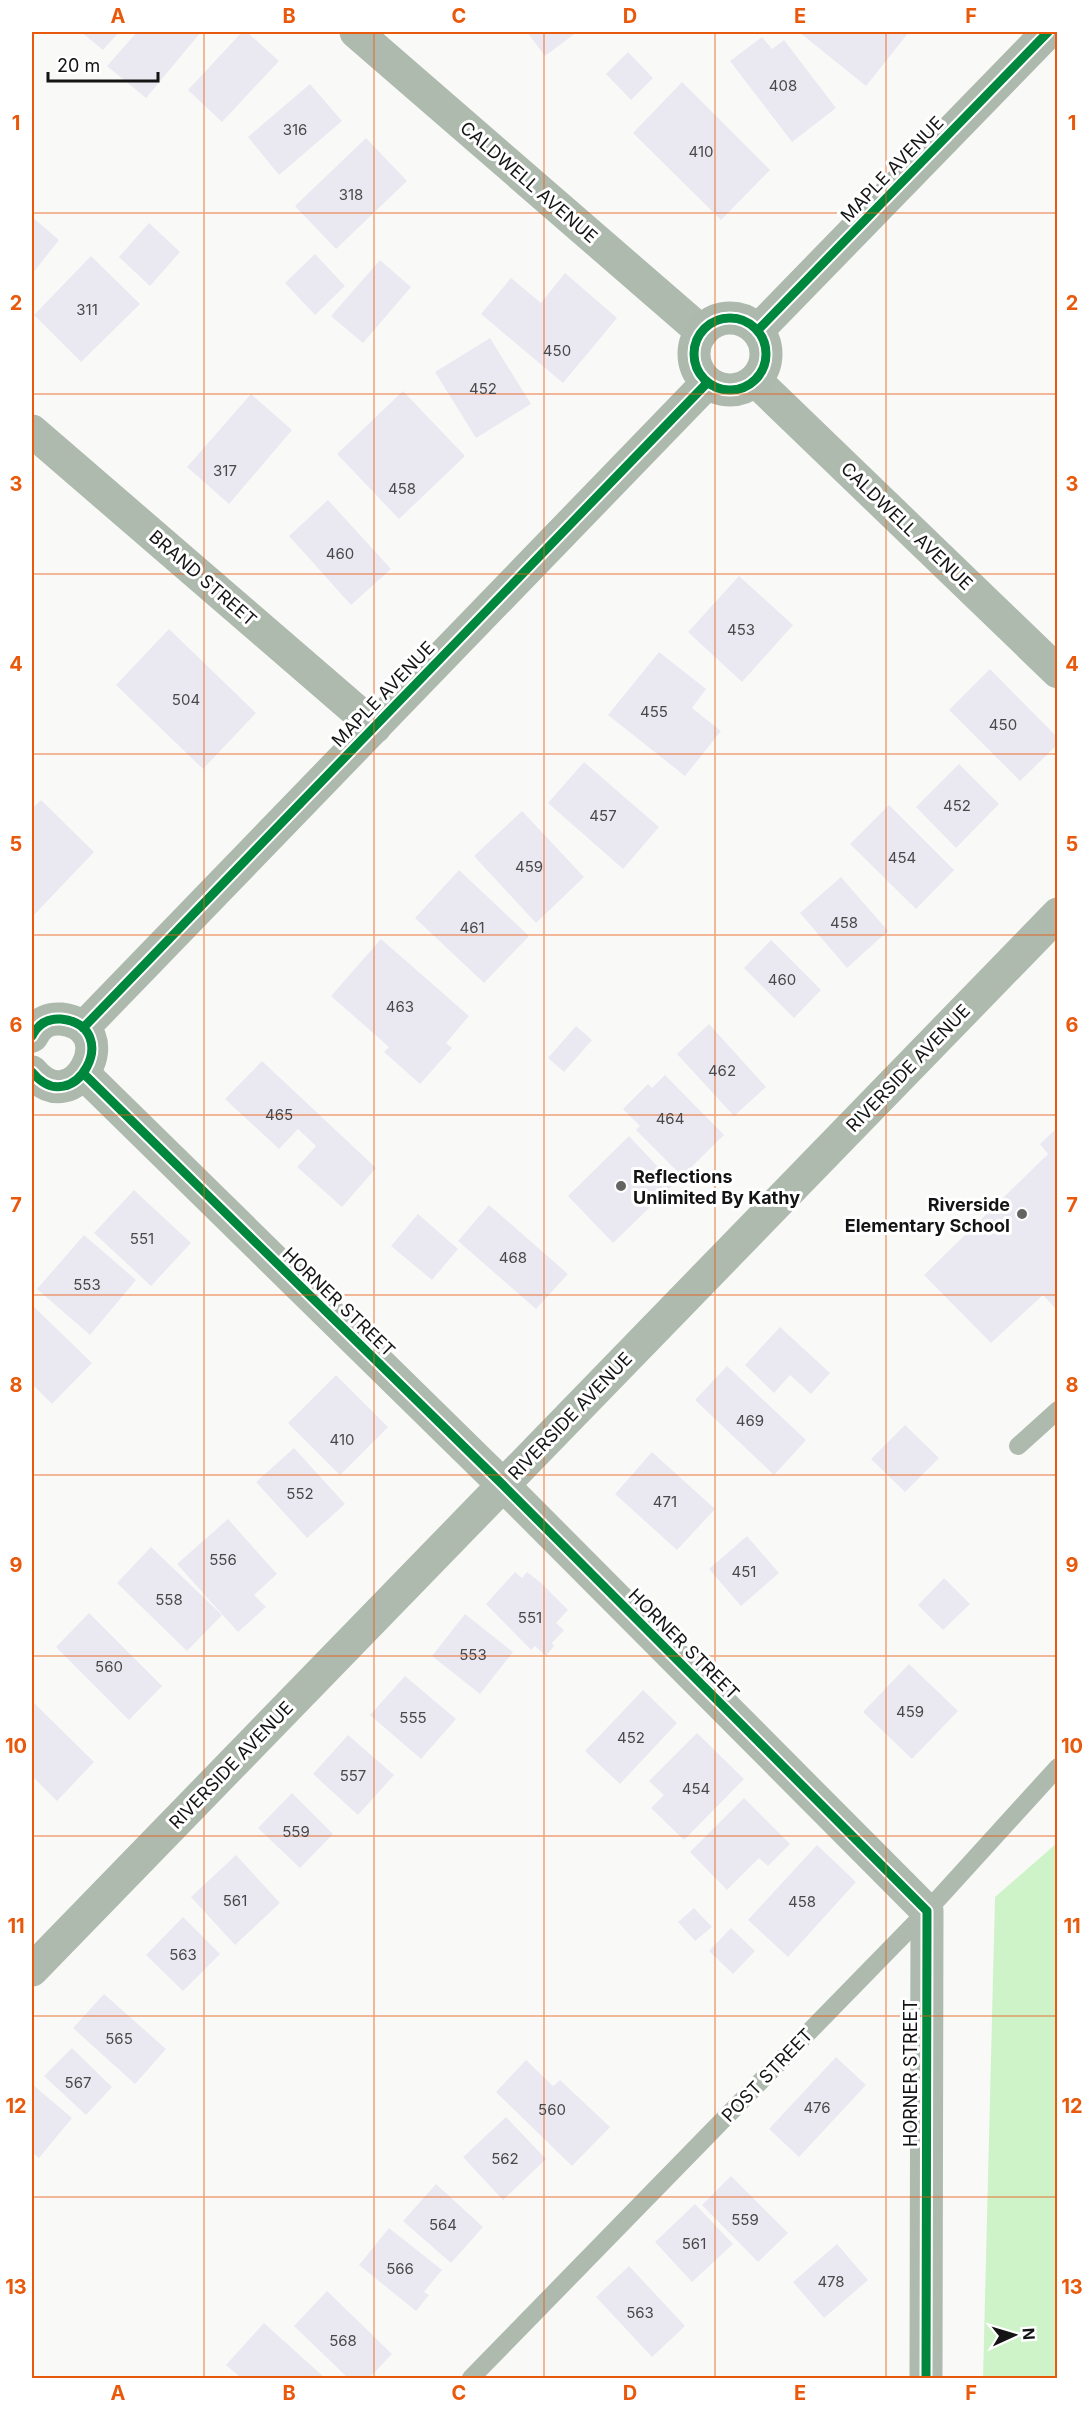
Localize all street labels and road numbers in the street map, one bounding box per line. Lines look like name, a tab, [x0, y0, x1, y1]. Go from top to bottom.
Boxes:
street label: MAPLE AVENUE	[836, 112, 948, 226]
street label: CALDWELL AVENUE	[456, 117, 602, 247]
street label: CALDWELL AVENUE	[837, 458, 977, 594]
street label: BRAND STREET	[145, 526, 261, 630]
street label: MAPLE AVENUE	[327, 637, 439, 751]
street label: RIVERSIDE AVENUE	[842, 1000, 974, 1136]
street label: HORNER STREET	[279, 1243, 399, 1361]
street label: RIVERSIDE AVENUE	[504, 1348, 636, 1484]
street label: HORNER STREET	[624, 1584, 744, 1704]
street label: RIVERSIDE AVENUE	[165, 1697, 297, 1833]
street label: HORNER STREET	[900, 1999, 921, 2147]
street label: POST STREET	[717, 2024, 817, 2126]

